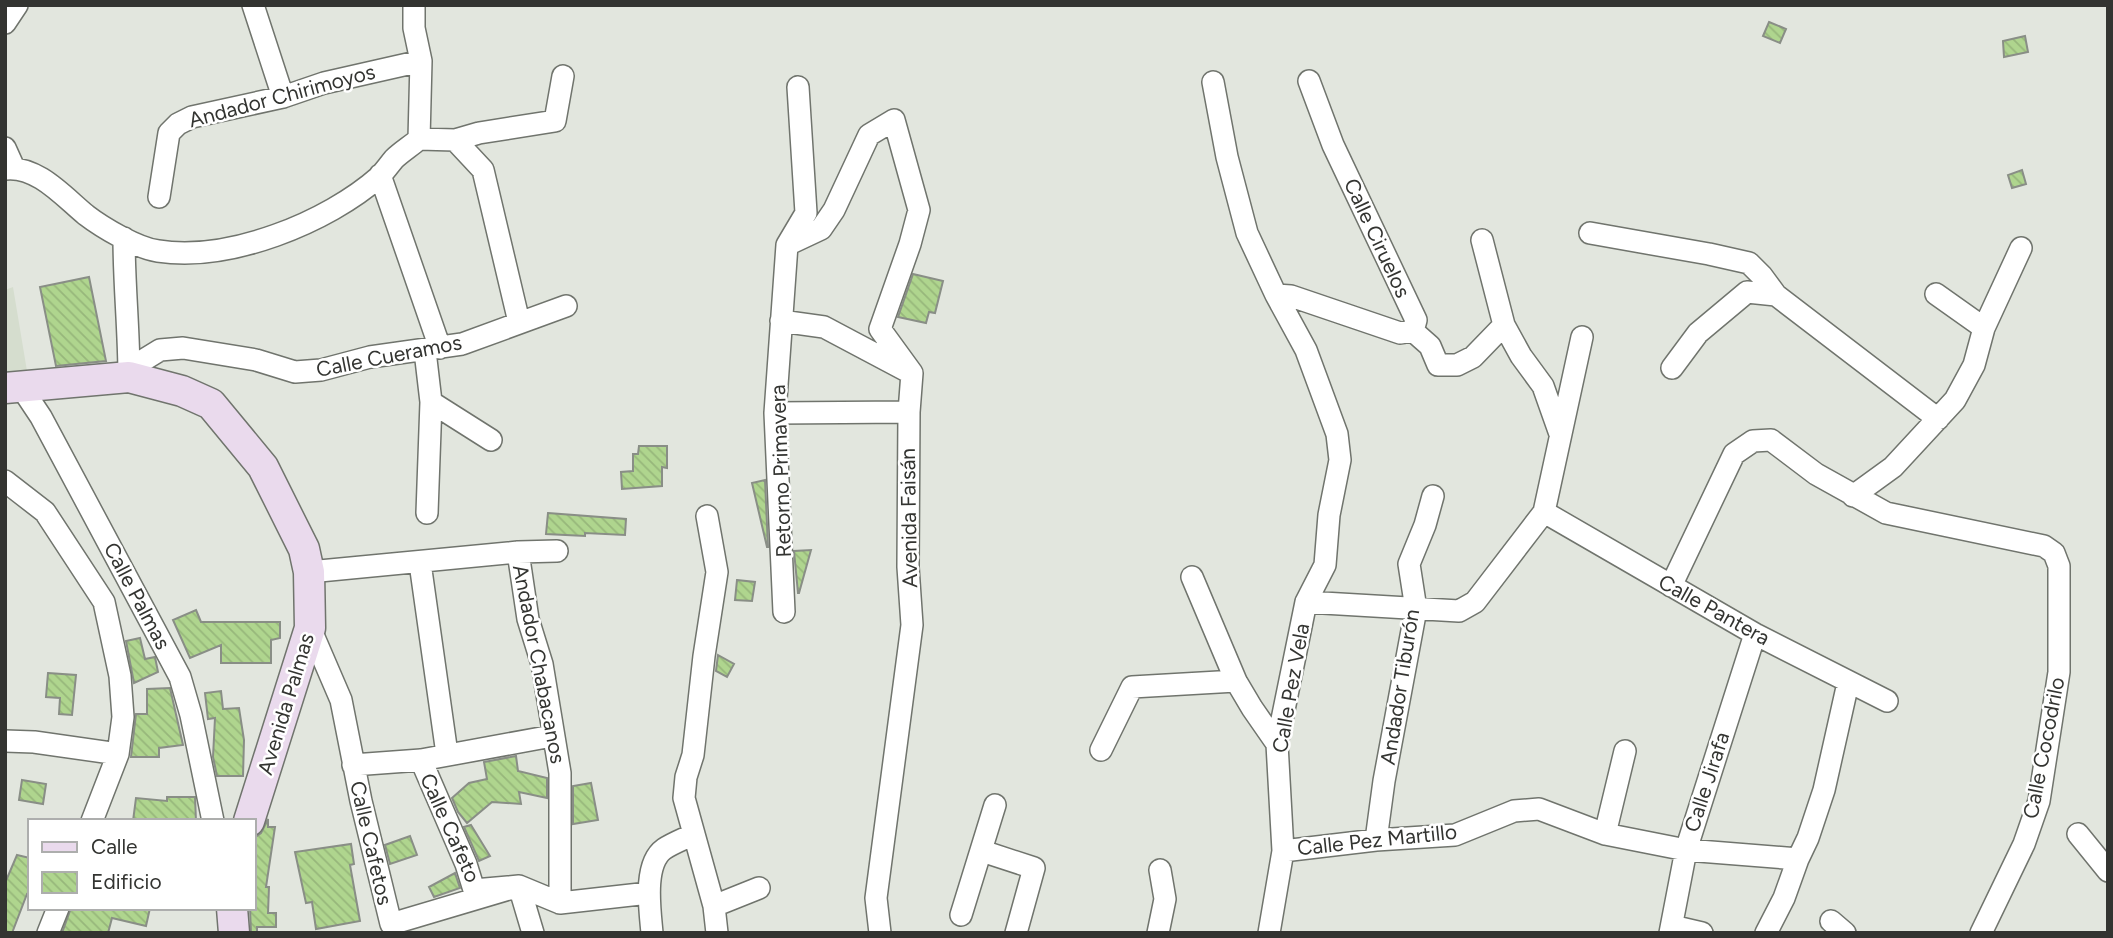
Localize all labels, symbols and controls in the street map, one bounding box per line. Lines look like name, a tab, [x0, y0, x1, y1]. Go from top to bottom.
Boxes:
street label: Andador Chirimoyos	[186, 59, 378, 132]
street label: Calle Ciruelos	[1339, 174, 1416, 301]
street label: Calle Cueramos	[314, 329, 464, 382]
street label: Retorno Primavera	[765, 384, 796, 558]
street label: Avenida Faisán	[895, 448, 922, 588]
street label: Calle Palmas	[99, 538, 176, 653]
street label: Andador Chabacanos	[508, 562, 571, 765]
street label: Calle Pantera	[1654, 569, 1774, 650]
street label: Andador Tiburón	[1375, 607, 1424, 767]
street label: Calle Pez Vela	[1267, 621, 1314, 755]
street label: Avenida Palmas	[252, 630, 319, 778]
street label: Calle Cocodrilo	[2018, 675, 2069, 821]
street label: Calle Jirafa	[1679, 729, 1734, 835]
street label: Calle Cafeto	[415, 769, 486, 886]
street label: Calle Cafetos	[345, 778, 398, 907]
legend	[28, 819, 256, 910]
street label: Calle Pez Martillo	[1296, 819, 1458, 860]
text: Calle	[91, 834, 138, 859]
text: Edificio	[91, 869, 162, 894]

